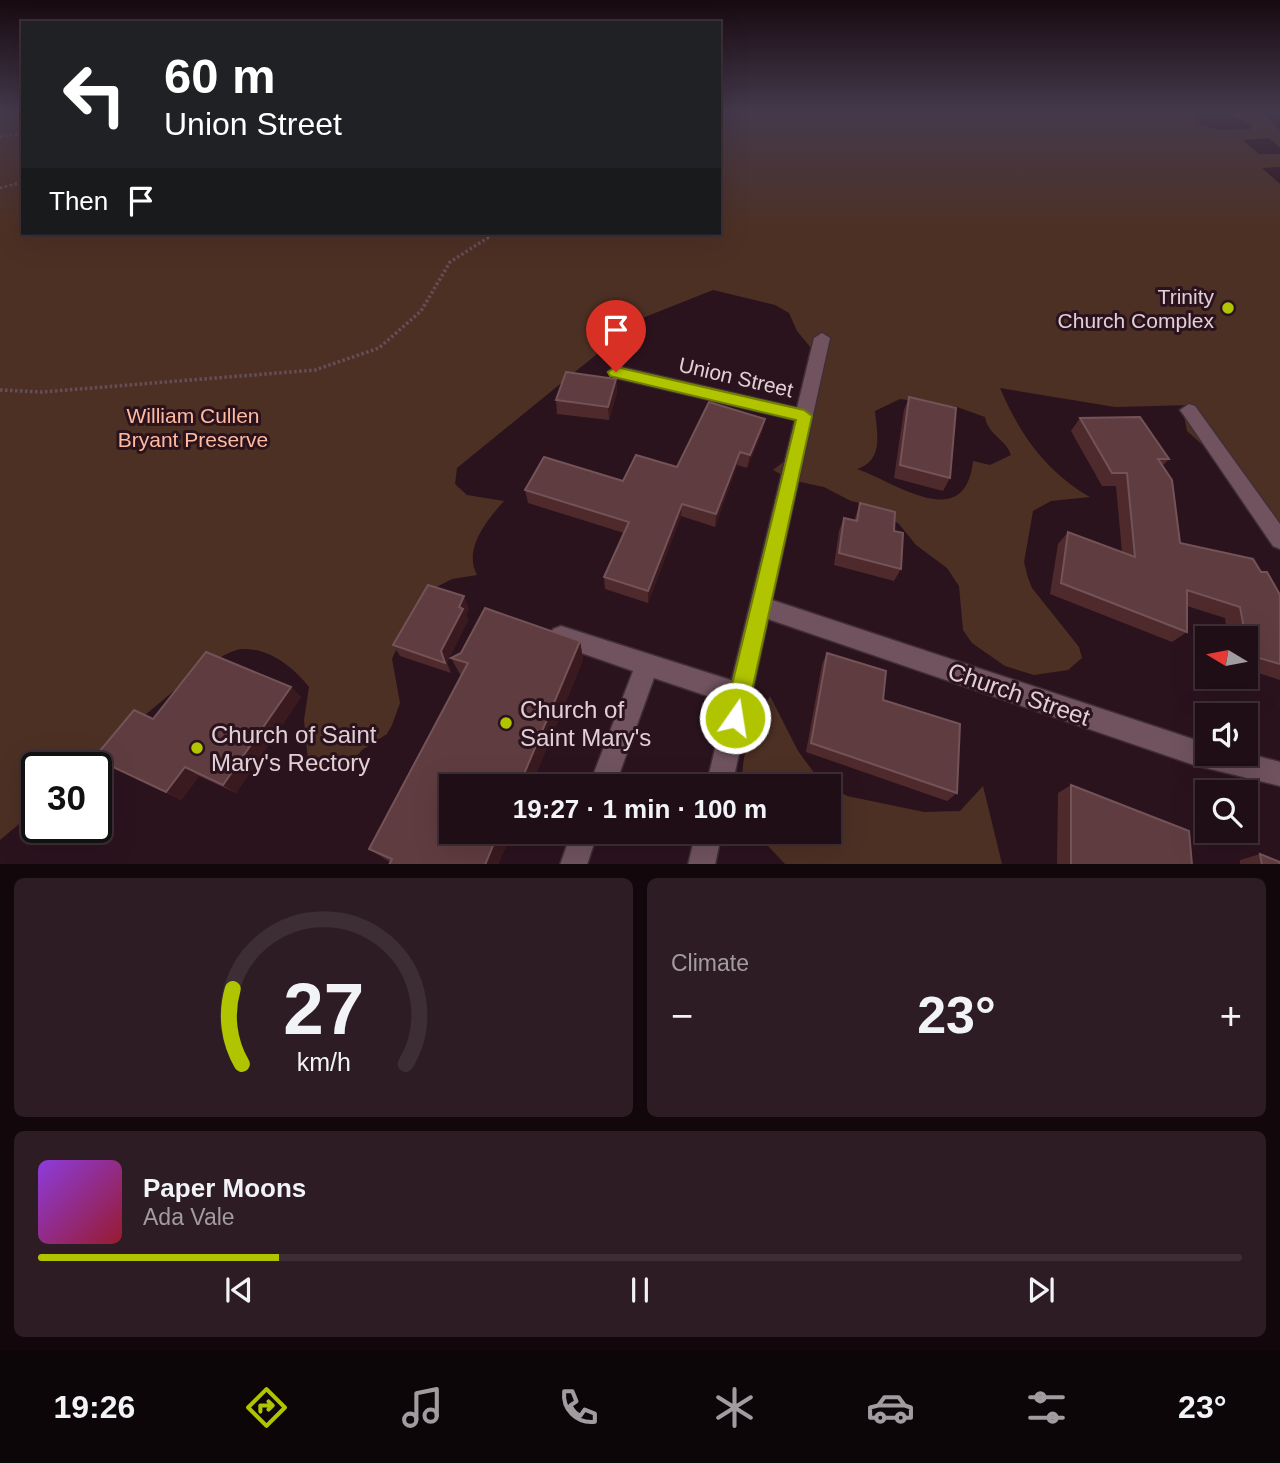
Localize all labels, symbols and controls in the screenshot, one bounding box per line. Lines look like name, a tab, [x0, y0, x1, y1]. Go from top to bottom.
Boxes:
icon: left	[49, 49, 140, 140]
text: 60 m	[164, 49, 276, 103]
text: Union Street	[164, 106, 342, 142]
icon: arrive	[122, 182, 160, 220]
text: Then	[49, 186, 108, 216]
place label: Trinity Church Complex	[1058, 285, 1214, 332]
pin	[586, 300, 646, 372]
marker: Trinity Church Complex	[1220, 300, 1236, 316]
icon: arrive	[597, 311, 635, 349]
street label: Union Street	[677, 353, 796, 401]
park label: William Cullen Bryant Preserve	[118, 404, 268, 451]
north arrow	[1195, 626, 1258, 690]
map controls	[1195, 626, 1258, 843]
street label: Church Street	[945, 657, 1094, 731]
position arrow	[698, 681, 772, 755]
place label: Church of Saint Mary's	[520, 696, 651, 751]
button: sound	[1195, 703, 1258, 766]
marker: Church of Saint Mary's	[498, 715, 514, 731]
place label: Church of Saint Mary's Rectory	[211, 721, 377, 776]
marker: Church of Saint Mary's Rectory	[189, 740, 205, 756]
speed limit sign: 30	[21, 752, 112, 843]
button: search	[1195, 780, 1258, 843]
text: 19:27 · 1 min · 100 m	[513, 794, 767, 824]
text: Climate	[671, 950, 749, 976]
text: 27	[283, 968, 364, 1049]
text: 23°	[917, 986, 996, 1044]
text: −	[671, 995, 693, 1037]
text: +	[1220, 995, 1242, 1037]
text: km/h	[296, 1047, 351, 1075]
text: Paper Moons	[143, 1173, 306, 1203]
text: Ada Vale	[143, 1204, 235, 1230]
icon: previous	[220, 1271, 258, 1309]
icon: pause	[621, 1271, 659, 1309]
icon: next	[1022, 1271, 1060, 1309]
icon: directions	[242, 1383, 291, 1432]
icon: music	[398, 1383, 447, 1432]
icon: phone	[554, 1383, 603, 1432]
icon: climate	[710, 1383, 759, 1432]
icon: car	[866, 1383, 915, 1432]
icon: filters	[1022, 1383, 1071, 1432]
text: 19:26	[53, 1389, 135, 1425]
text: 23°	[1178, 1389, 1227, 1425]

